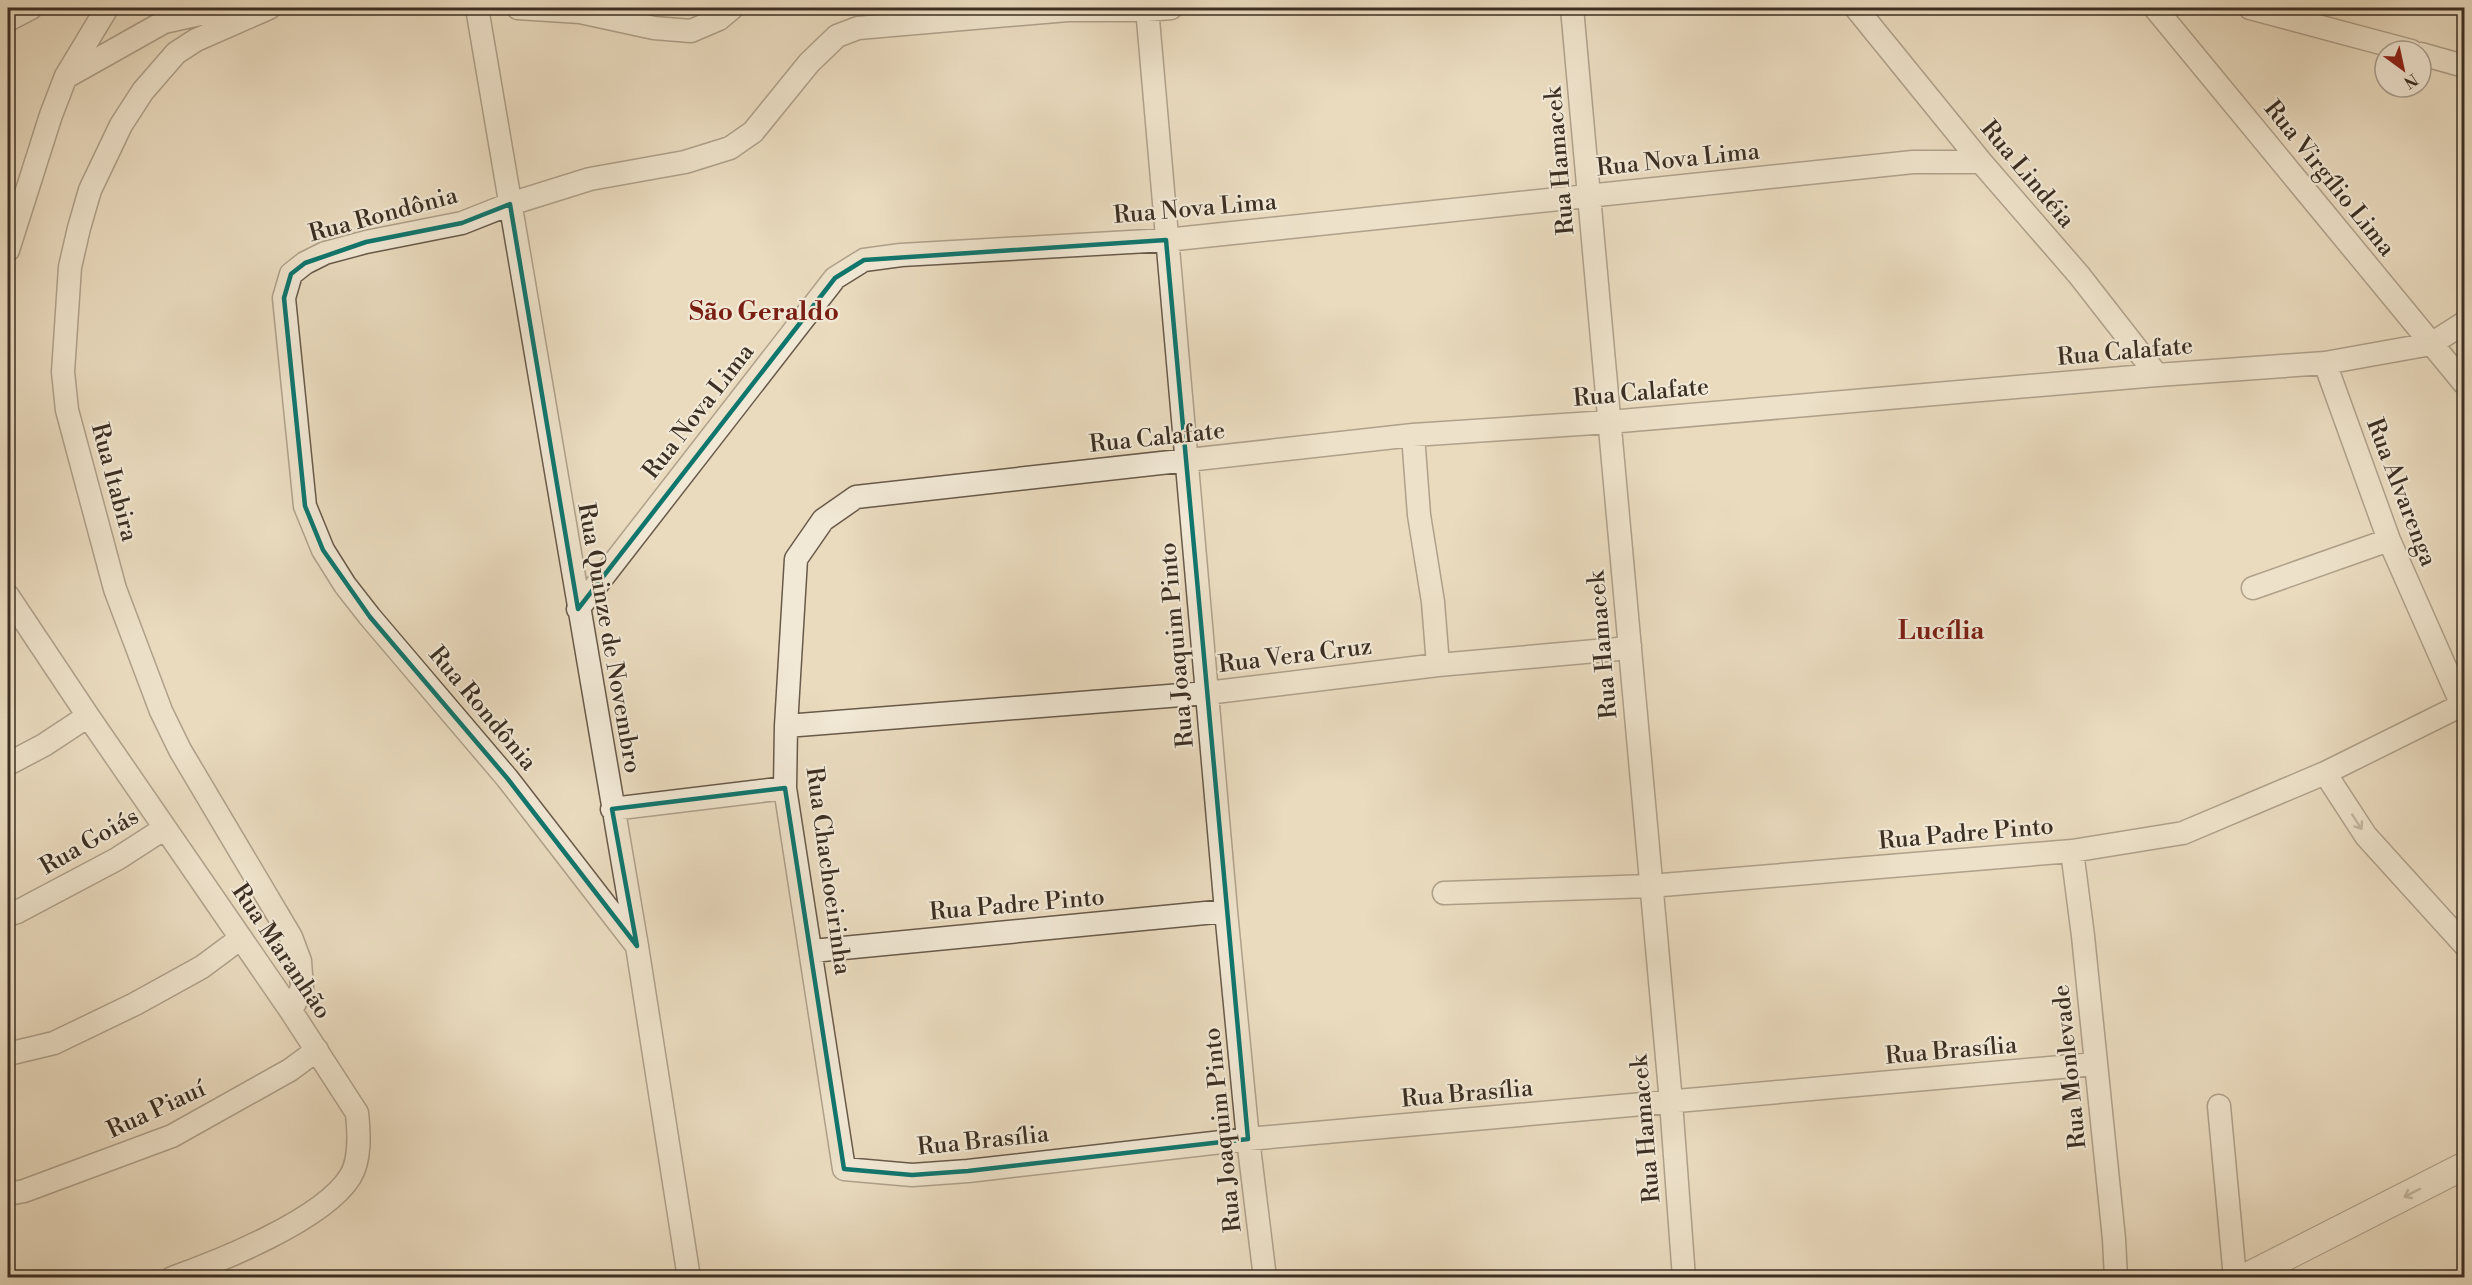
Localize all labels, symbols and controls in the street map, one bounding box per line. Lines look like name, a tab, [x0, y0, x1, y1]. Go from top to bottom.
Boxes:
north arrow	[2373, 39, 2433, 99]
text: N	[2400, 69, 2421, 93]
street label: Rua Hamacek	[1538, 84, 1581, 236]
street label: Rua Virgílio Lima	[2257, 95, 2402, 263]
street label: Rua Lindéia	[1974, 115, 2081, 235]
street label: Rua Nova Lima	[1595, 136, 1762, 183]
street label: Rua Rondônia	[305, 180, 462, 249]
street label: Rua Nova Lima	[1112, 187, 1279, 231]
district label: São Geraldo	[689, 296, 839, 328]
street label: Rua Calafate	[2056, 331, 2194, 373]
street label: Rua Nova Lima	[637, 337, 762, 485]
street label: Rua Calafate	[1572, 372, 1710, 414]
street label: Rua Alvarenga	[2359, 414, 2443, 571]
street label: Rua Calafate	[1088, 416, 1227, 460]
street label: Rua Itabira	[84, 420, 144, 546]
street label: Rua Quinze de Novembro	[570, 501, 648, 776]
street label: Rua Joaquim Pinto	[1153, 541, 1201, 749]
street label: Rua Hamacek	[1581, 568, 1624, 720]
district label: Lucília	[1898, 615, 1985, 647]
street label: Rua Vera Cruz	[1217, 632, 1374, 680]
street label: Rua Rondônia	[422, 640, 543, 778]
street label: Rua Chachoeirinha	[799, 765, 858, 978]
street label: Rua Goiás	[35, 802, 144, 882]
street label: Rua Padre Pinto	[1877, 811, 2055, 857]
one-way arrow	[2351, 813, 2363, 830]
street label: Rua Maranhão	[225, 878, 338, 1025]
street label: Rua Padre Pinto	[928, 882, 1106, 928]
street label: Rua Monlevade	[2046, 983, 2094, 1151]
street label: Rua Joaquim Pinto	[1197, 1026, 1249, 1234]
street label: Rua Brasília	[1884, 1030, 2019, 1072]
street label: Rua Hamacek	[1624, 1052, 1667, 1204]
street label: Rua Brasília	[1400, 1073, 1535, 1115]
street label: Rua Piauí	[102, 1074, 212, 1146]
street label: Rua Brasília	[916, 1119, 1051, 1163]
one-way arrow	[2404, 1187, 2422, 1199]

